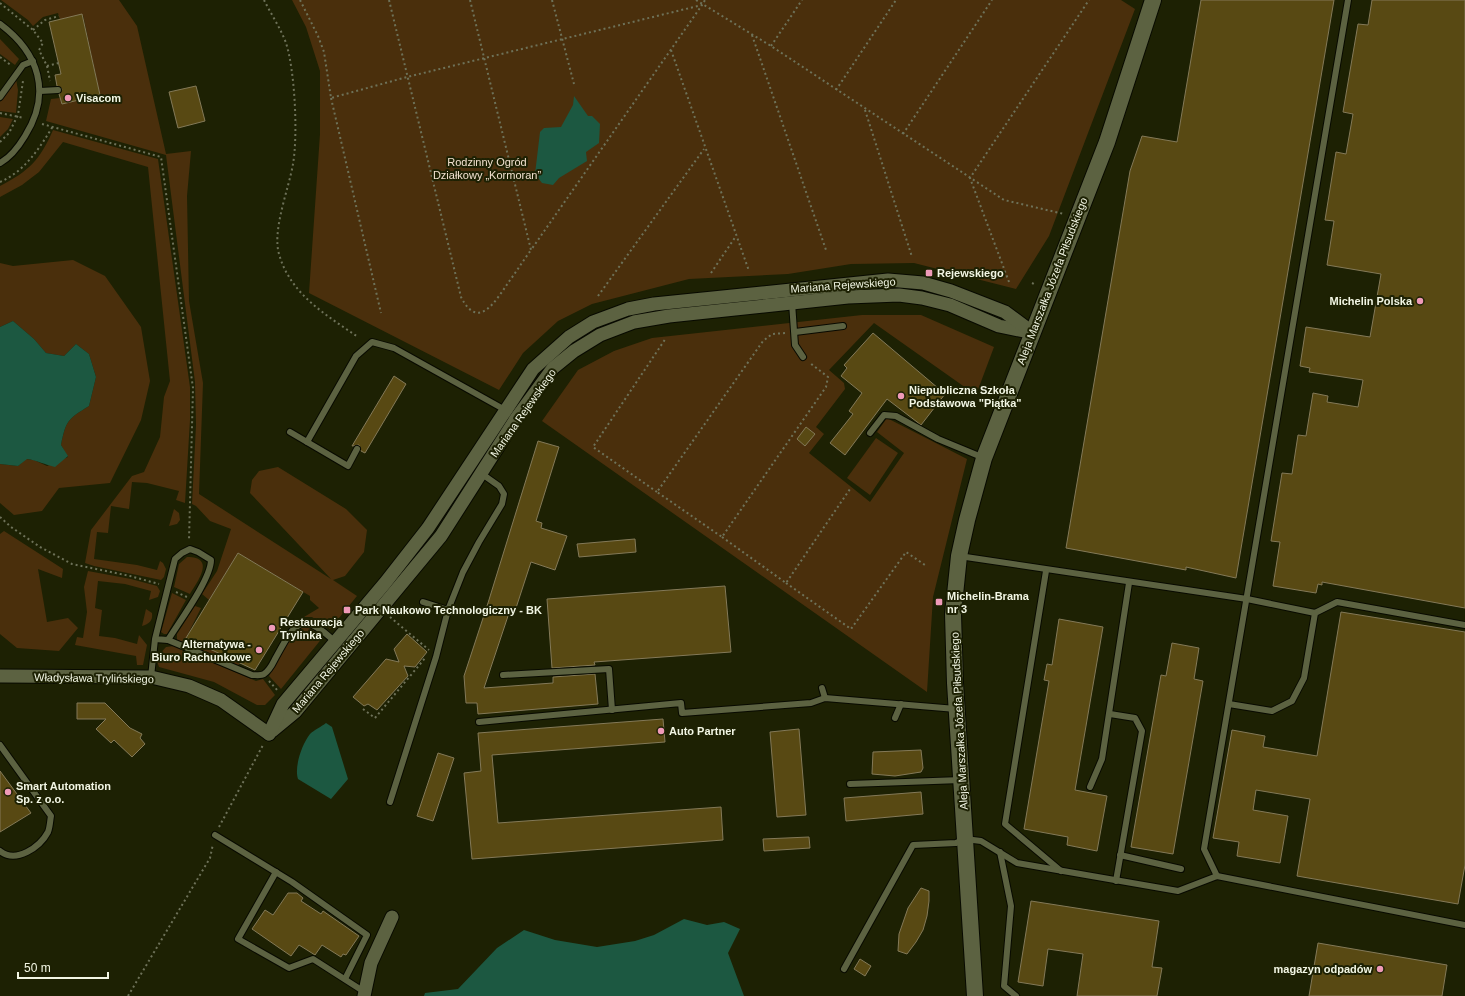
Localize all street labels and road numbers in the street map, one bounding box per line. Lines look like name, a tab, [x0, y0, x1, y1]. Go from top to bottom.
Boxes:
street label: Aleja Marszałka Józefa Piłsudskiego	[1015, 196, 1089, 366]
street label: Mariana Rejewskiego	[790, 275, 896, 295]
street label: Mariana Rejewskiego	[488, 366, 558, 460]
street label: Mariana Rejewskiego	[290, 627, 366, 715]
street label: Aleja Marszałka Józefa Piłsudskiego	[948, 632, 970, 810]
street label: Władysława Trylińskiego	[34, 671, 154, 685]

